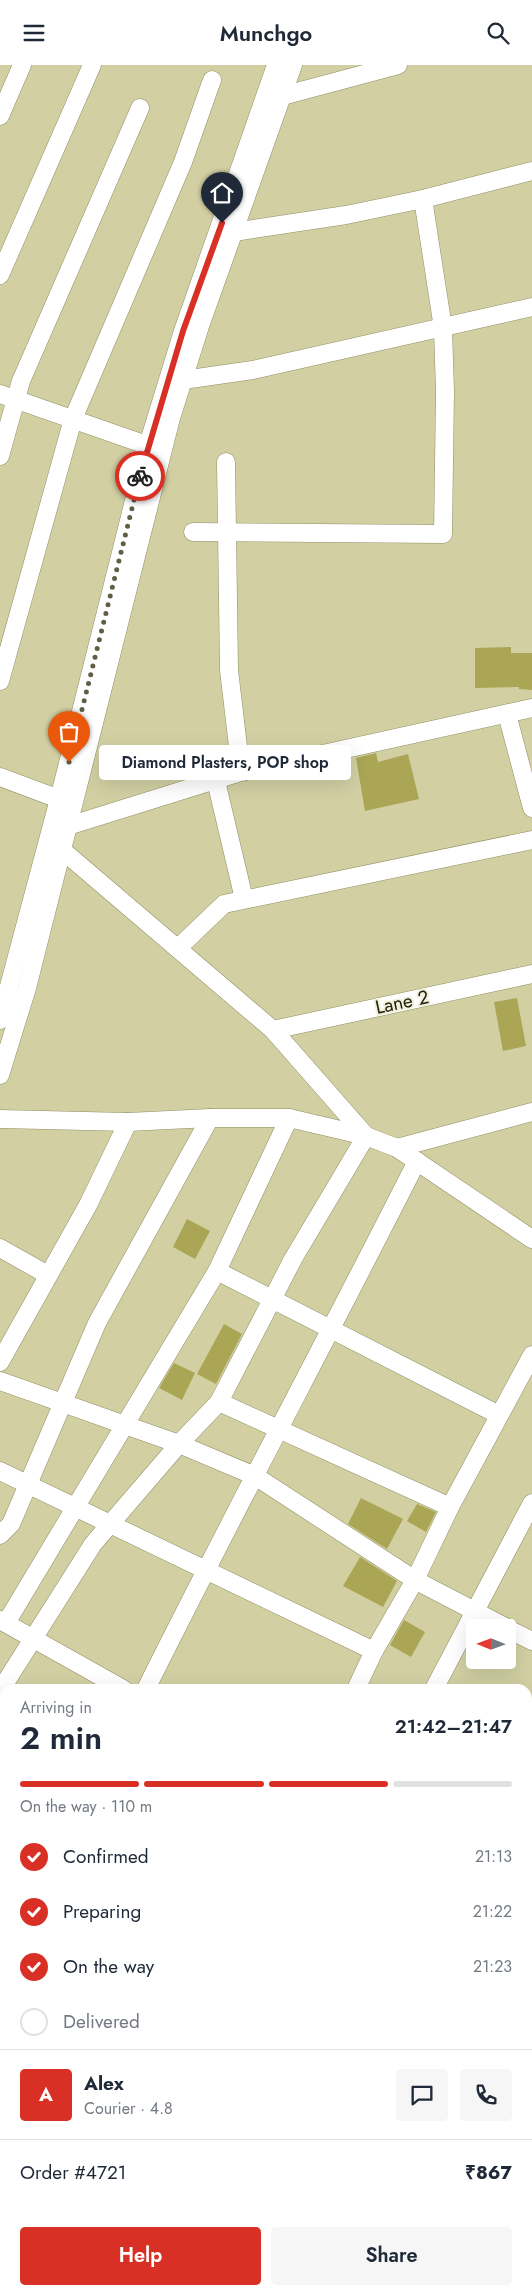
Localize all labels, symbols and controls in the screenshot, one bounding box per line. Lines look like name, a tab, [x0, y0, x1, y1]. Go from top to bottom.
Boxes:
text: Munchgo	[220, 17, 312, 49]
icon: menu	[20, 19, 48, 47]
icon: search	[484, 19, 512, 47]
pin	[201, 172, 243, 223]
icon: home	[208, 179, 236, 207]
courier	[115, 451, 165, 501]
icon: bike	[126, 462, 154, 490]
pin	[48, 711, 90, 762]
icon: bag	[55, 718, 83, 746]
callout: Diamond Plasters, POP shop	[99, 745, 352, 779]
text: Diamond Plasters, POP shop	[121, 751, 329, 774]
street label: Lane 2	[373, 983, 431, 1021]
north arrow	[466, 1619, 516, 1669]
map controls	[466, 1619, 516, 1669]
text: Arriving in	[20, 1696, 92, 1719]
text: 21:42–21:47	[395, 1713, 512, 1740]
text: 2 min	[20, 1715, 102, 1761]
text: On the way · 110 m	[20, 1795, 152, 1818]
icon: check	[20, 1843, 48, 1871]
text: Confirmed	[63, 1843, 149, 1870]
text: 21:13	[475, 1845, 512, 1868]
icon: check	[20, 1898, 48, 1926]
text: Preparing	[63, 1898, 141, 1925]
text: 21:22	[473, 1900, 512, 1923]
icon: check	[20, 1953, 48, 1981]
text: On the way	[63, 1953, 154, 1980]
text: 21:23	[473, 1955, 512, 1978]
text: Delivered	[63, 2008, 140, 2035]
button: chat	[396, 2069, 448, 2121]
button: phone	[460, 2069, 512, 2121]
text: Alex	[84, 2070, 124, 2097]
text: A	[39, 2081, 53, 2108]
text: Courier · 4.8	[84, 2097, 173, 2120]
text: Order #4721	[20, 2159, 126, 2186]
text: ₹867	[465, 2159, 512, 2186]
button: Help	[20, 2227, 261, 2285]
button: Share	[271, 2227, 512, 2285]

